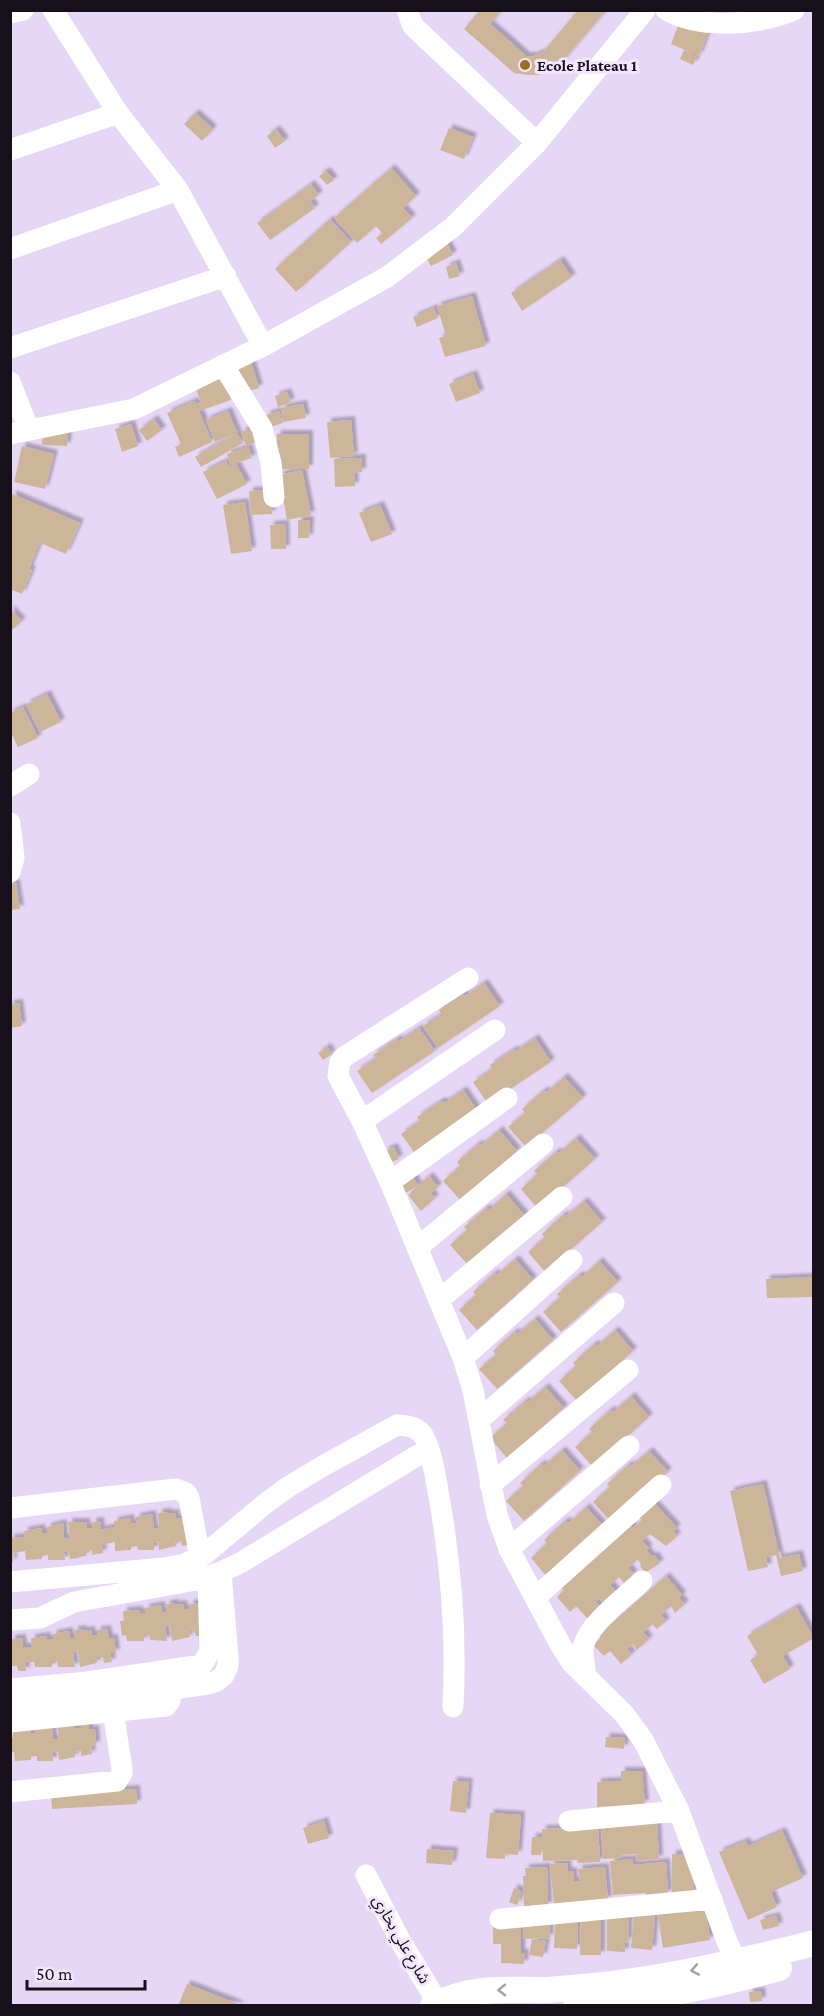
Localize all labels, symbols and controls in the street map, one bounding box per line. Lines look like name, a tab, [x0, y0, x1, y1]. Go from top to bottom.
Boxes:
place label: Ecole Plateau 1	[537, 57, 637, 74]
marker: Ecole Plateau 1	[518, 58, 532, 72]
street label: شارع علي بخاري	[366, 1892, 434, 1988]
scale bar	[27, 1953, 146, 1991]
one-way arrow	[690, 1963, 700, 1976]
text: 50 m	[36, 1964, 73, 1984]
one-way arrow	[497, 1983, 506, 1996]

